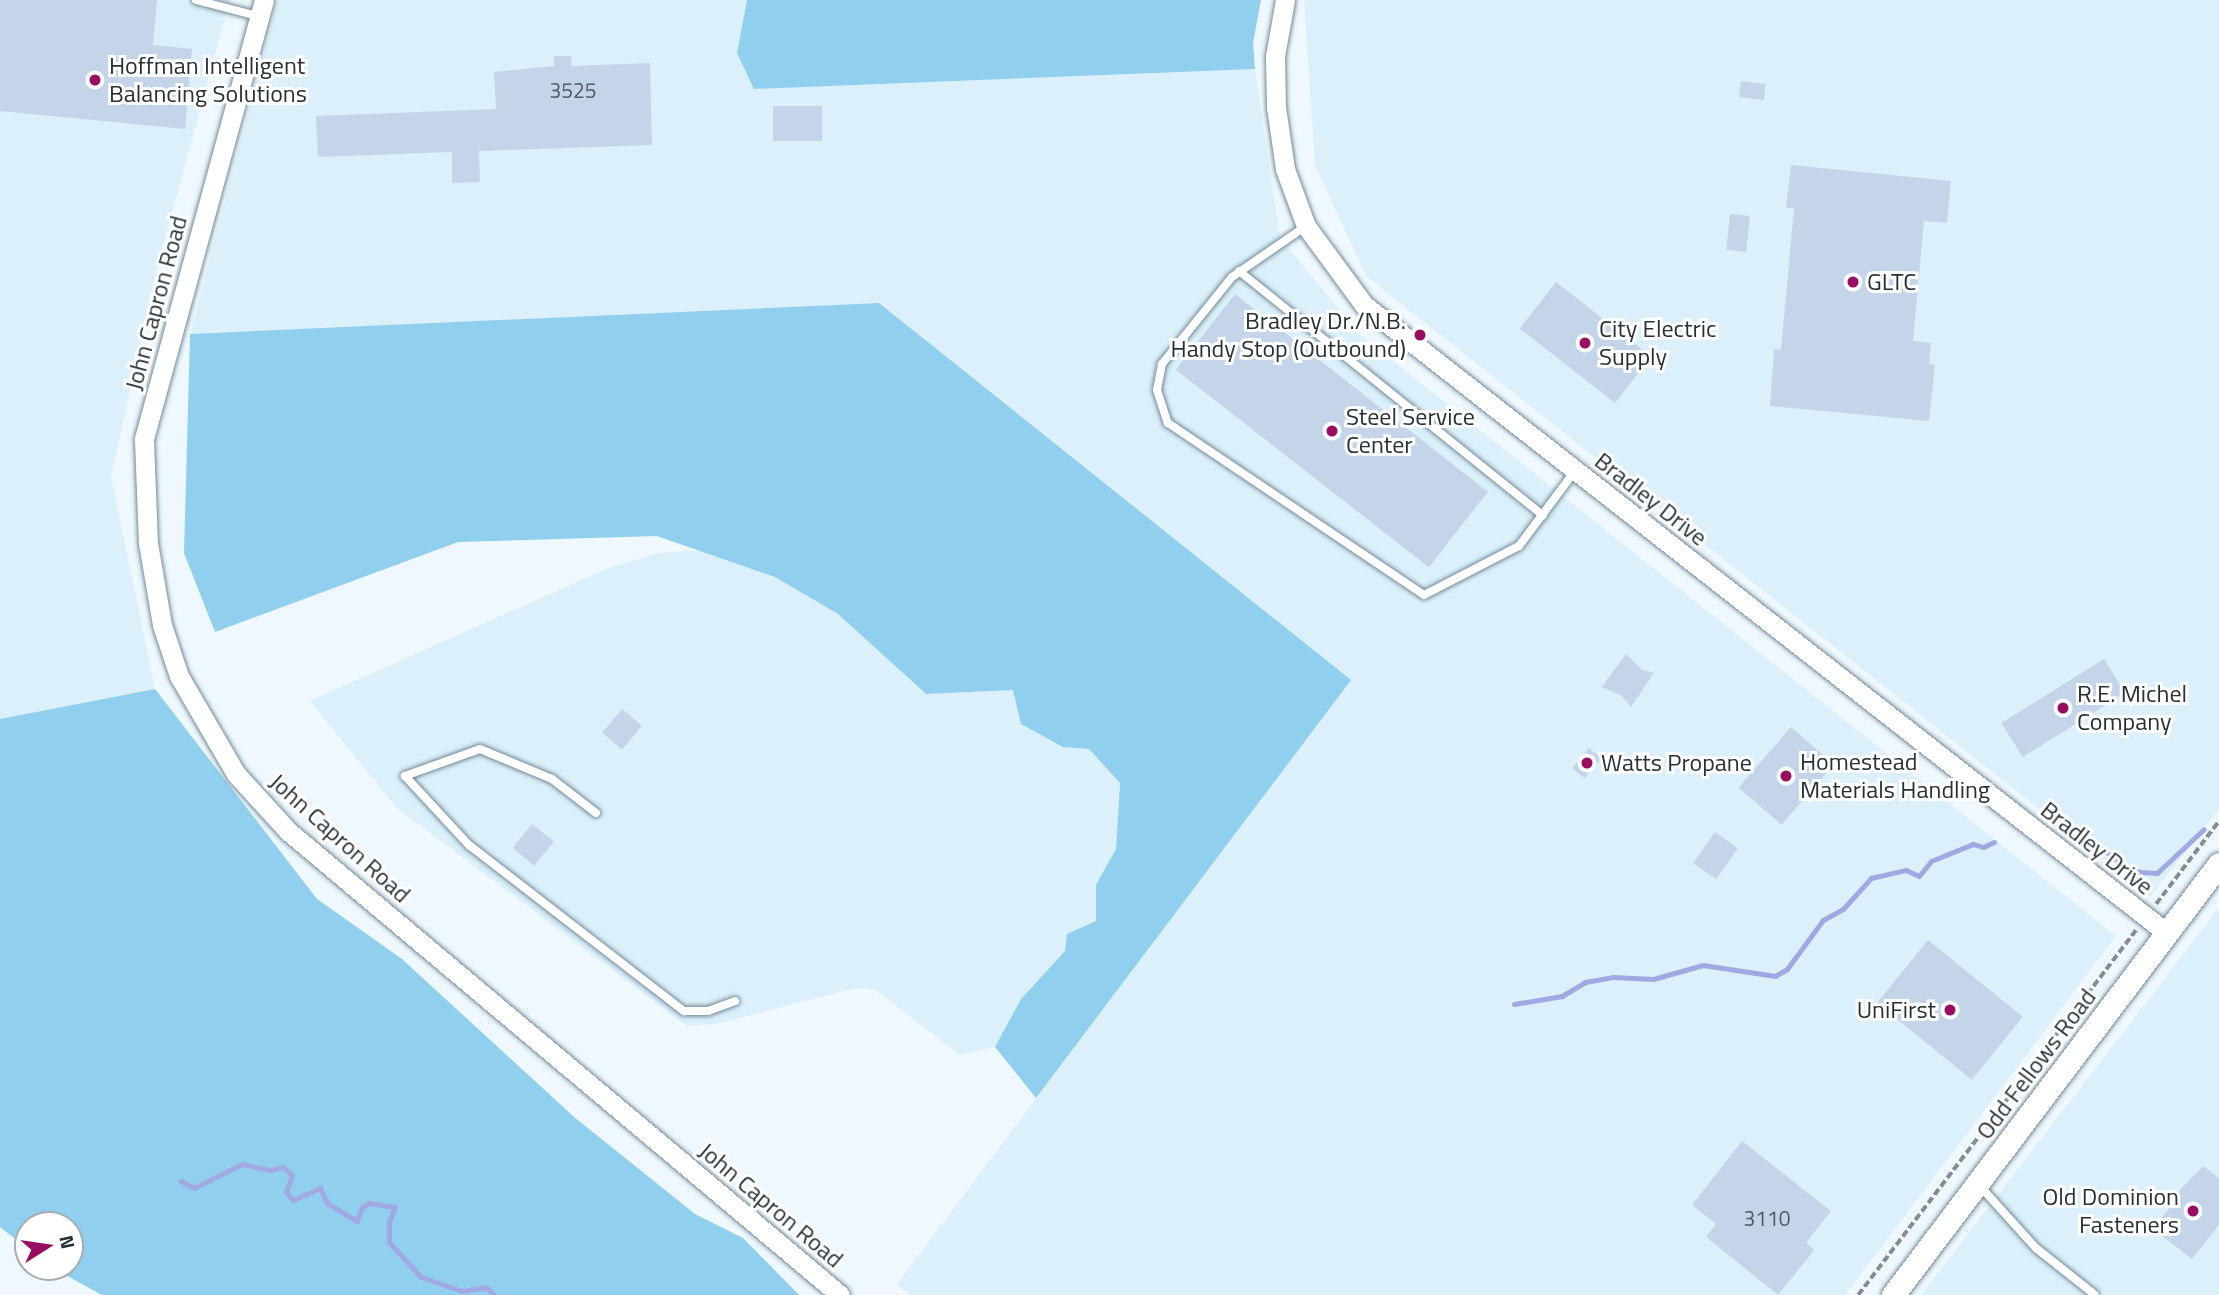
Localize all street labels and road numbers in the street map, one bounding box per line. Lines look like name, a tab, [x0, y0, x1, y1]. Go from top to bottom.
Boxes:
street label: John Capron Road	[119, 213, 193, 393]
street label: Bradley Drive	[1589, 446, 1713, 552]
street label: John Capron Road	[264, 767, 416, 909]
street label: Bradley Drive	[2035, 795, 2159, 901]
street label: Odd Fellows Road	[1970, 983, 2102, 1145]
street label: John Capron Road	[693, 1136, 849, 1274]

